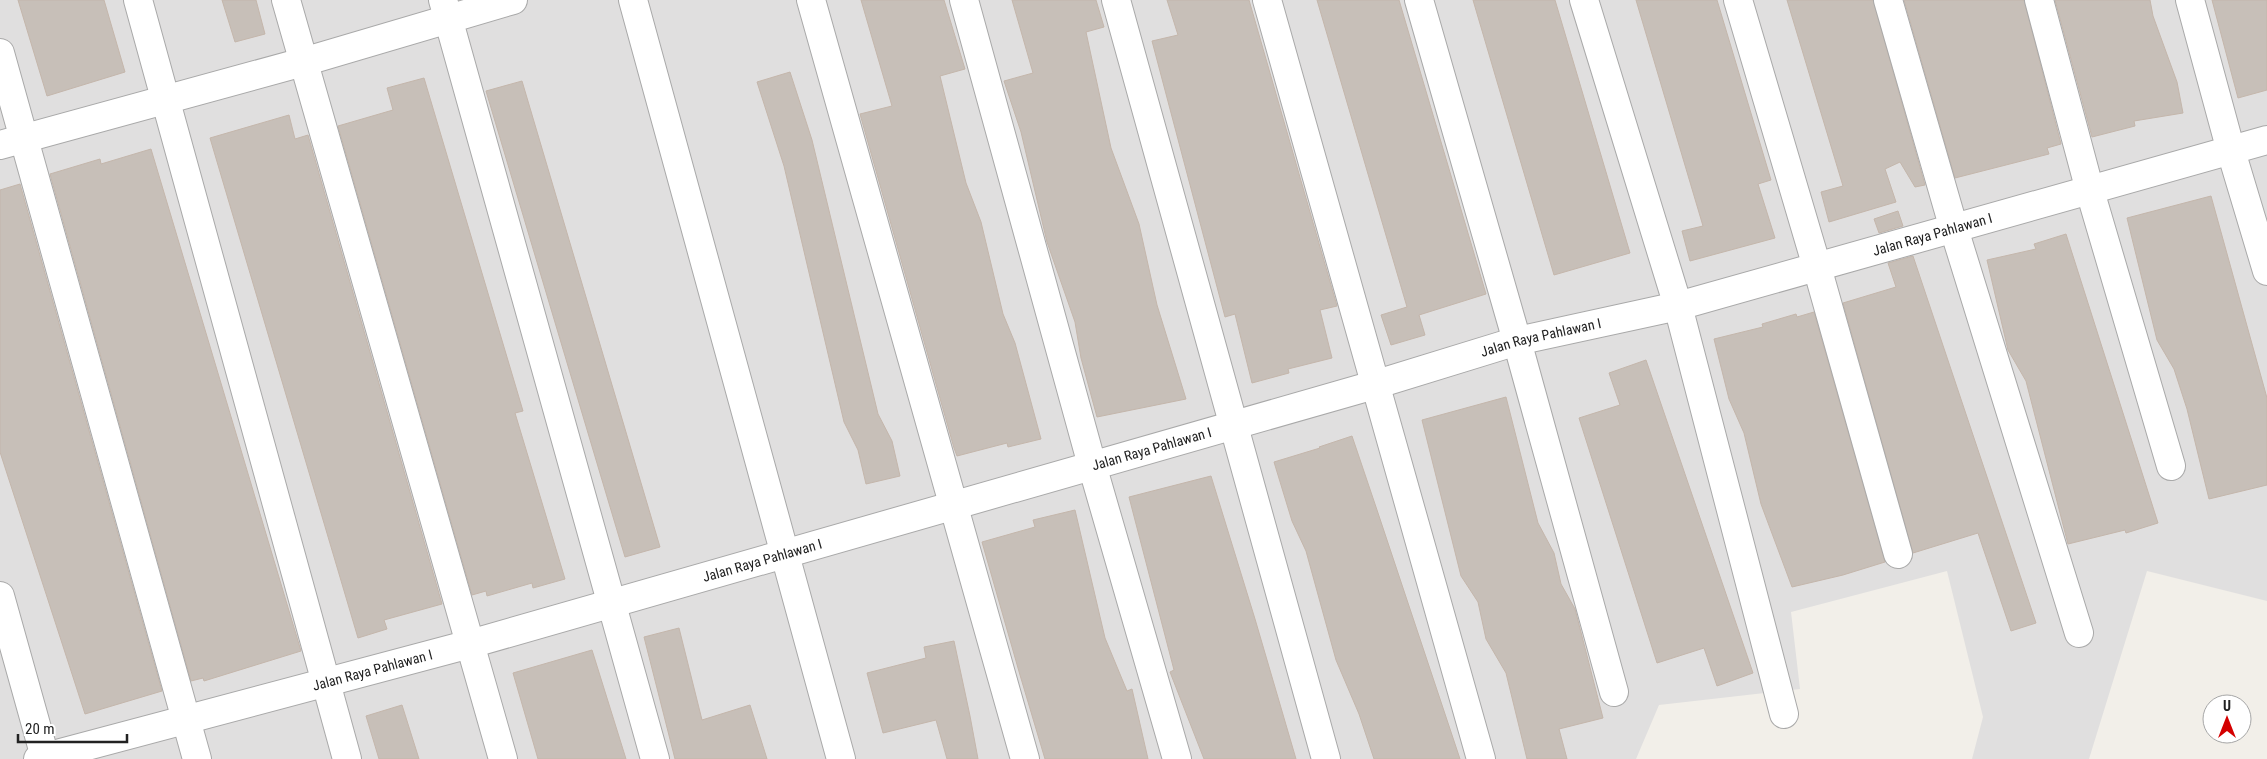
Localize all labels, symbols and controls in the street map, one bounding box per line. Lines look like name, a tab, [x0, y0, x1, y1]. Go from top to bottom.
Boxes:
street label: Jalan Raya Pahlawan I	[1871, 210, 1994, 259]
street label: Jalan Raya Pahlawan I	[1478, 315, 1603, 360]
street label: Jalan Raya Pahlawan I	[1090, 424, 1213, 473]
street label: Jalan Raya Pahlawan I	[701, 536, 824, 585]
street label: Jalan Raya Pahlawan I	[311, 646, 434, 694]
north arrow	[2202, 694, 2252, 744]
text: U	[2223, 698, 2231, 714]
scale bar	[18, 712, 126, 744]
text: 20 m	[25, 720, 55, 738]

